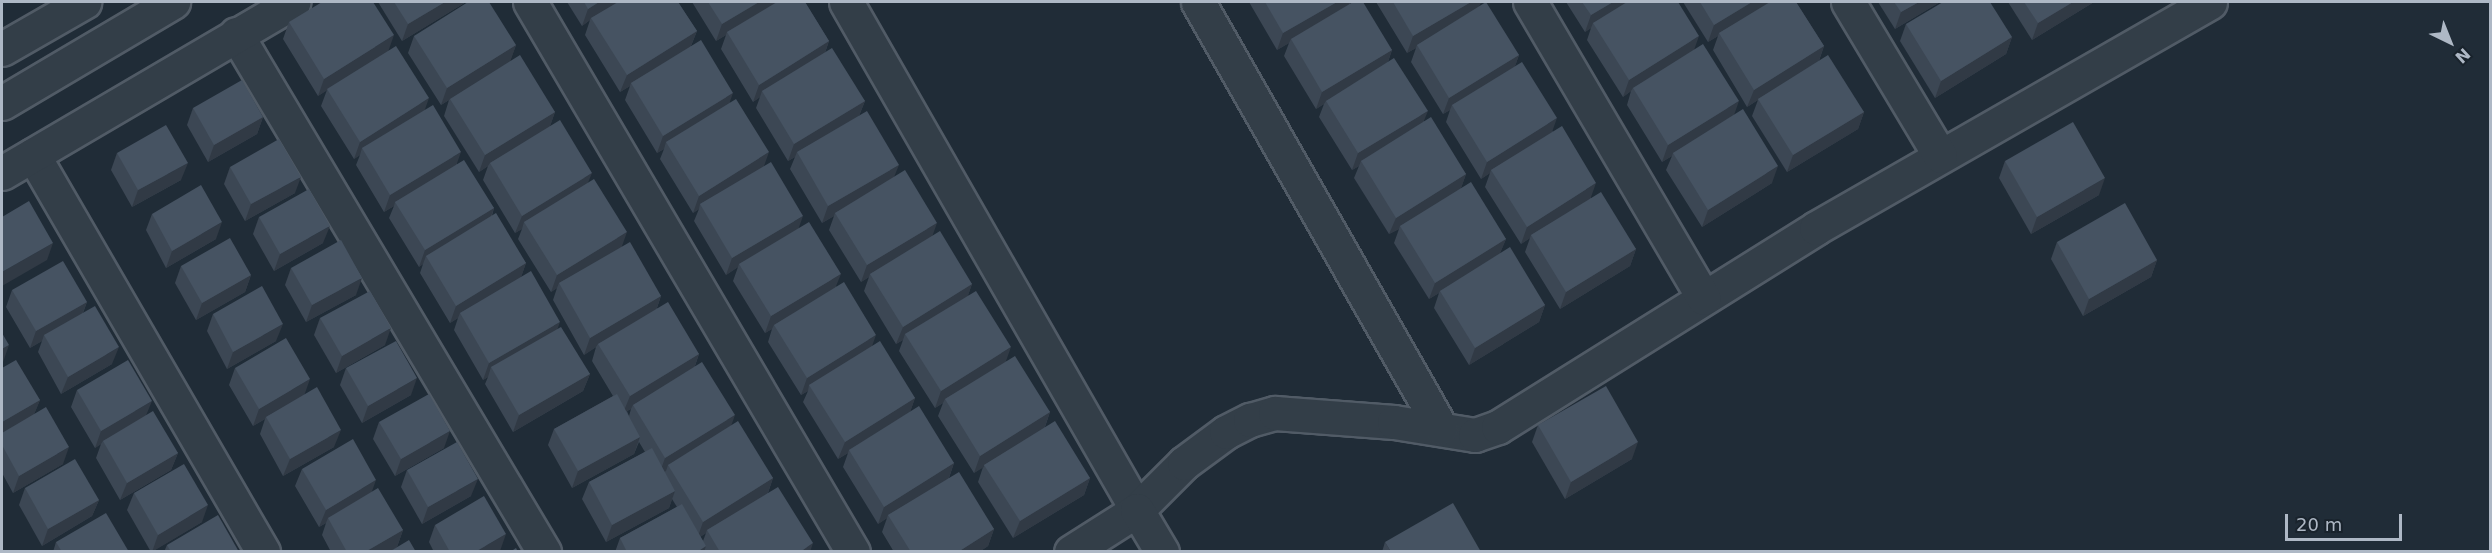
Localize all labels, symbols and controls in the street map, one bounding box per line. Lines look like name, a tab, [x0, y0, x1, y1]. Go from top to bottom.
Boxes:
north arrow	[2420, 12, 2480, 72]
text: N	[2451, 44, 2474, 67]
scale bar	[2288, 502, 2405, 540]
text: 20 m	[2296, 514, 2342, 535]

